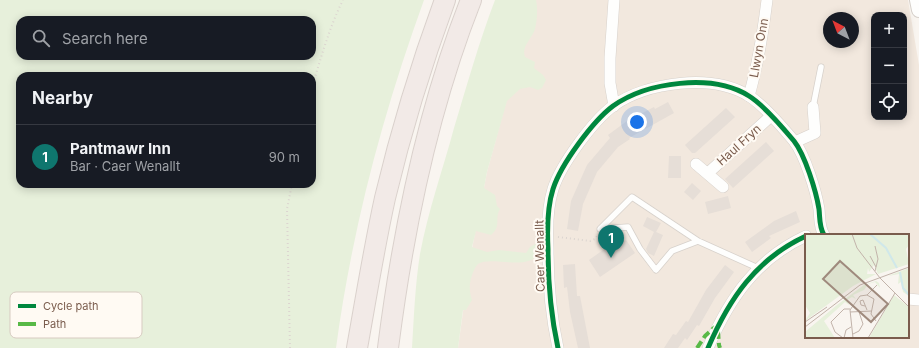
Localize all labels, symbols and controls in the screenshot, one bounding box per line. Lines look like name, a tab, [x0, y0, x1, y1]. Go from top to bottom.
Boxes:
north arrow	[823, 12, 859, 48]
map controls	[871, 12, 907, 120]
button: +	[871, 12, 907, 48]
search box	[16, 16, 316, 60]
street label: Llwyn Onn	[746, 17, 771, 79]
icon: search	[30, 27, 52, 49]
text: Search here	[62, 29, 148, 48]
button: −	[871, 48, 907, 84]
button: locate	[871, 84, 907, 120]
text: Nearby	[32, 88, 93, 108]
your location	[627, 112, 647, 132]
street label: Haul Fryn	[713, 121, 764, 168]
text: Pantmawr Inn	[70, 139, 171, 158]
text: 1	[42, 149, 48, 165]
text: 90 m	[269, 149, 300, 165]
text: Bar · Caer Wenallt	[70, 158, 180, 174]
street label: Caer Wenallt	[531, 220, 548, 292]
pin: 1	[598, 225, 624, 258]
inset map	[805, 234, 909, 338]
legend	[10, 292, 142, 338]
text: Cycle path	[43, 299, 99, 313]
text: Path	[43, 317, 66, 331]

